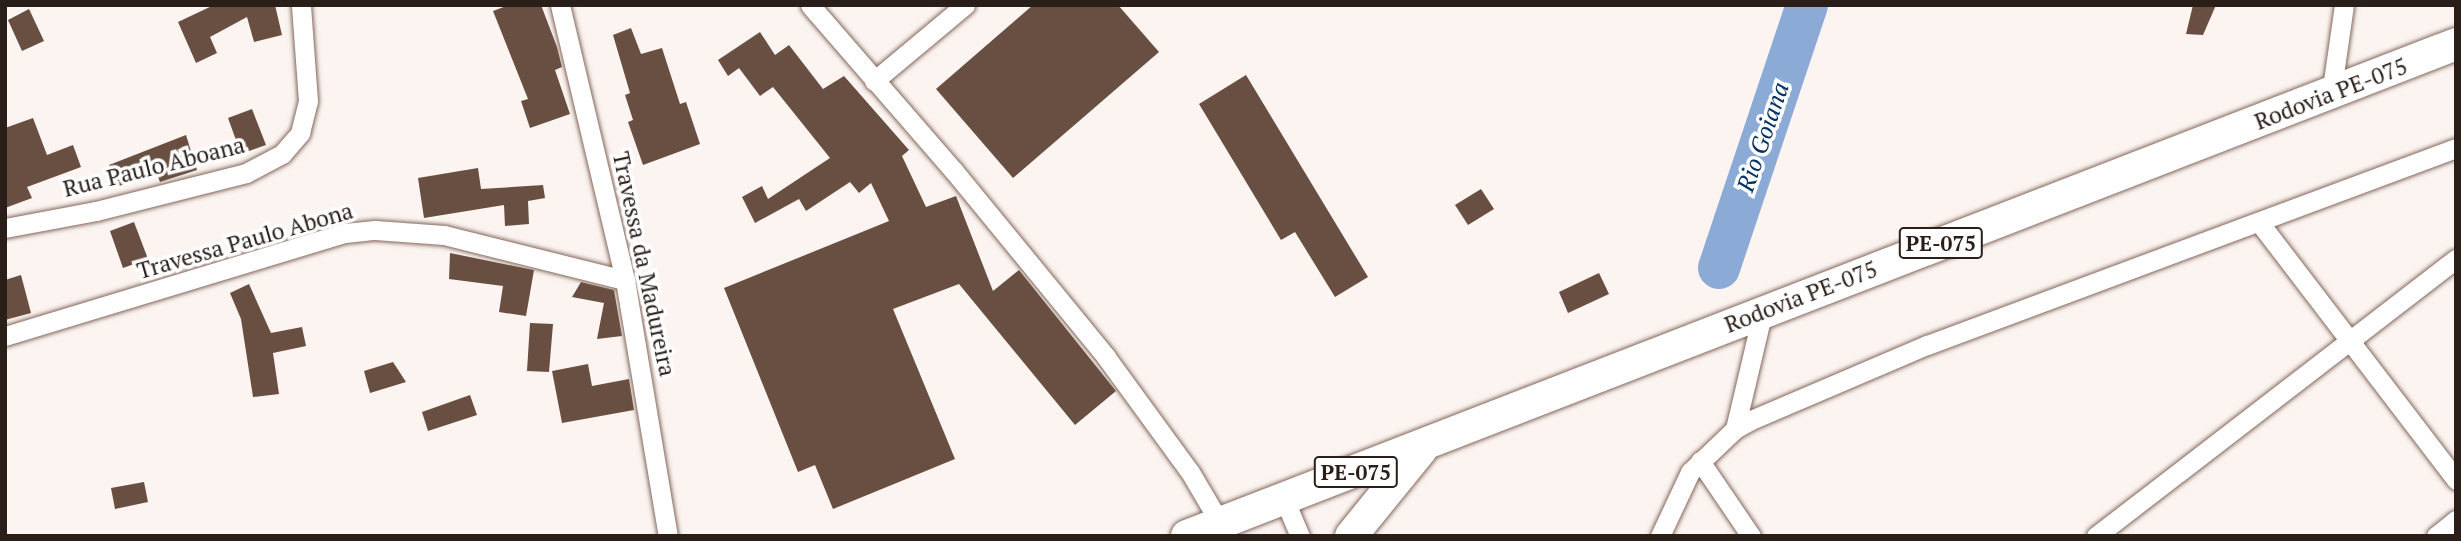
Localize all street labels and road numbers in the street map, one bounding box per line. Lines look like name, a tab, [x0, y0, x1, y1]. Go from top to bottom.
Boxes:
street label: Rodovia PE-075	[2251, 52, 2411, 136]
street label: Rua Paulo Aboana	[60, 131, 248, 203]
street label: Travessa da Madureira	[607, 149, 681, 379]
street label: Travessa Paulo Abona	[134, 197, 356, 285]
road number: PE-075	[1897, 226, 1985, 260]
street label: Rodovia PE-075	[1721, 255, 1881, 339]
road number: PE-075	[1312, 454, 1400, 490]

